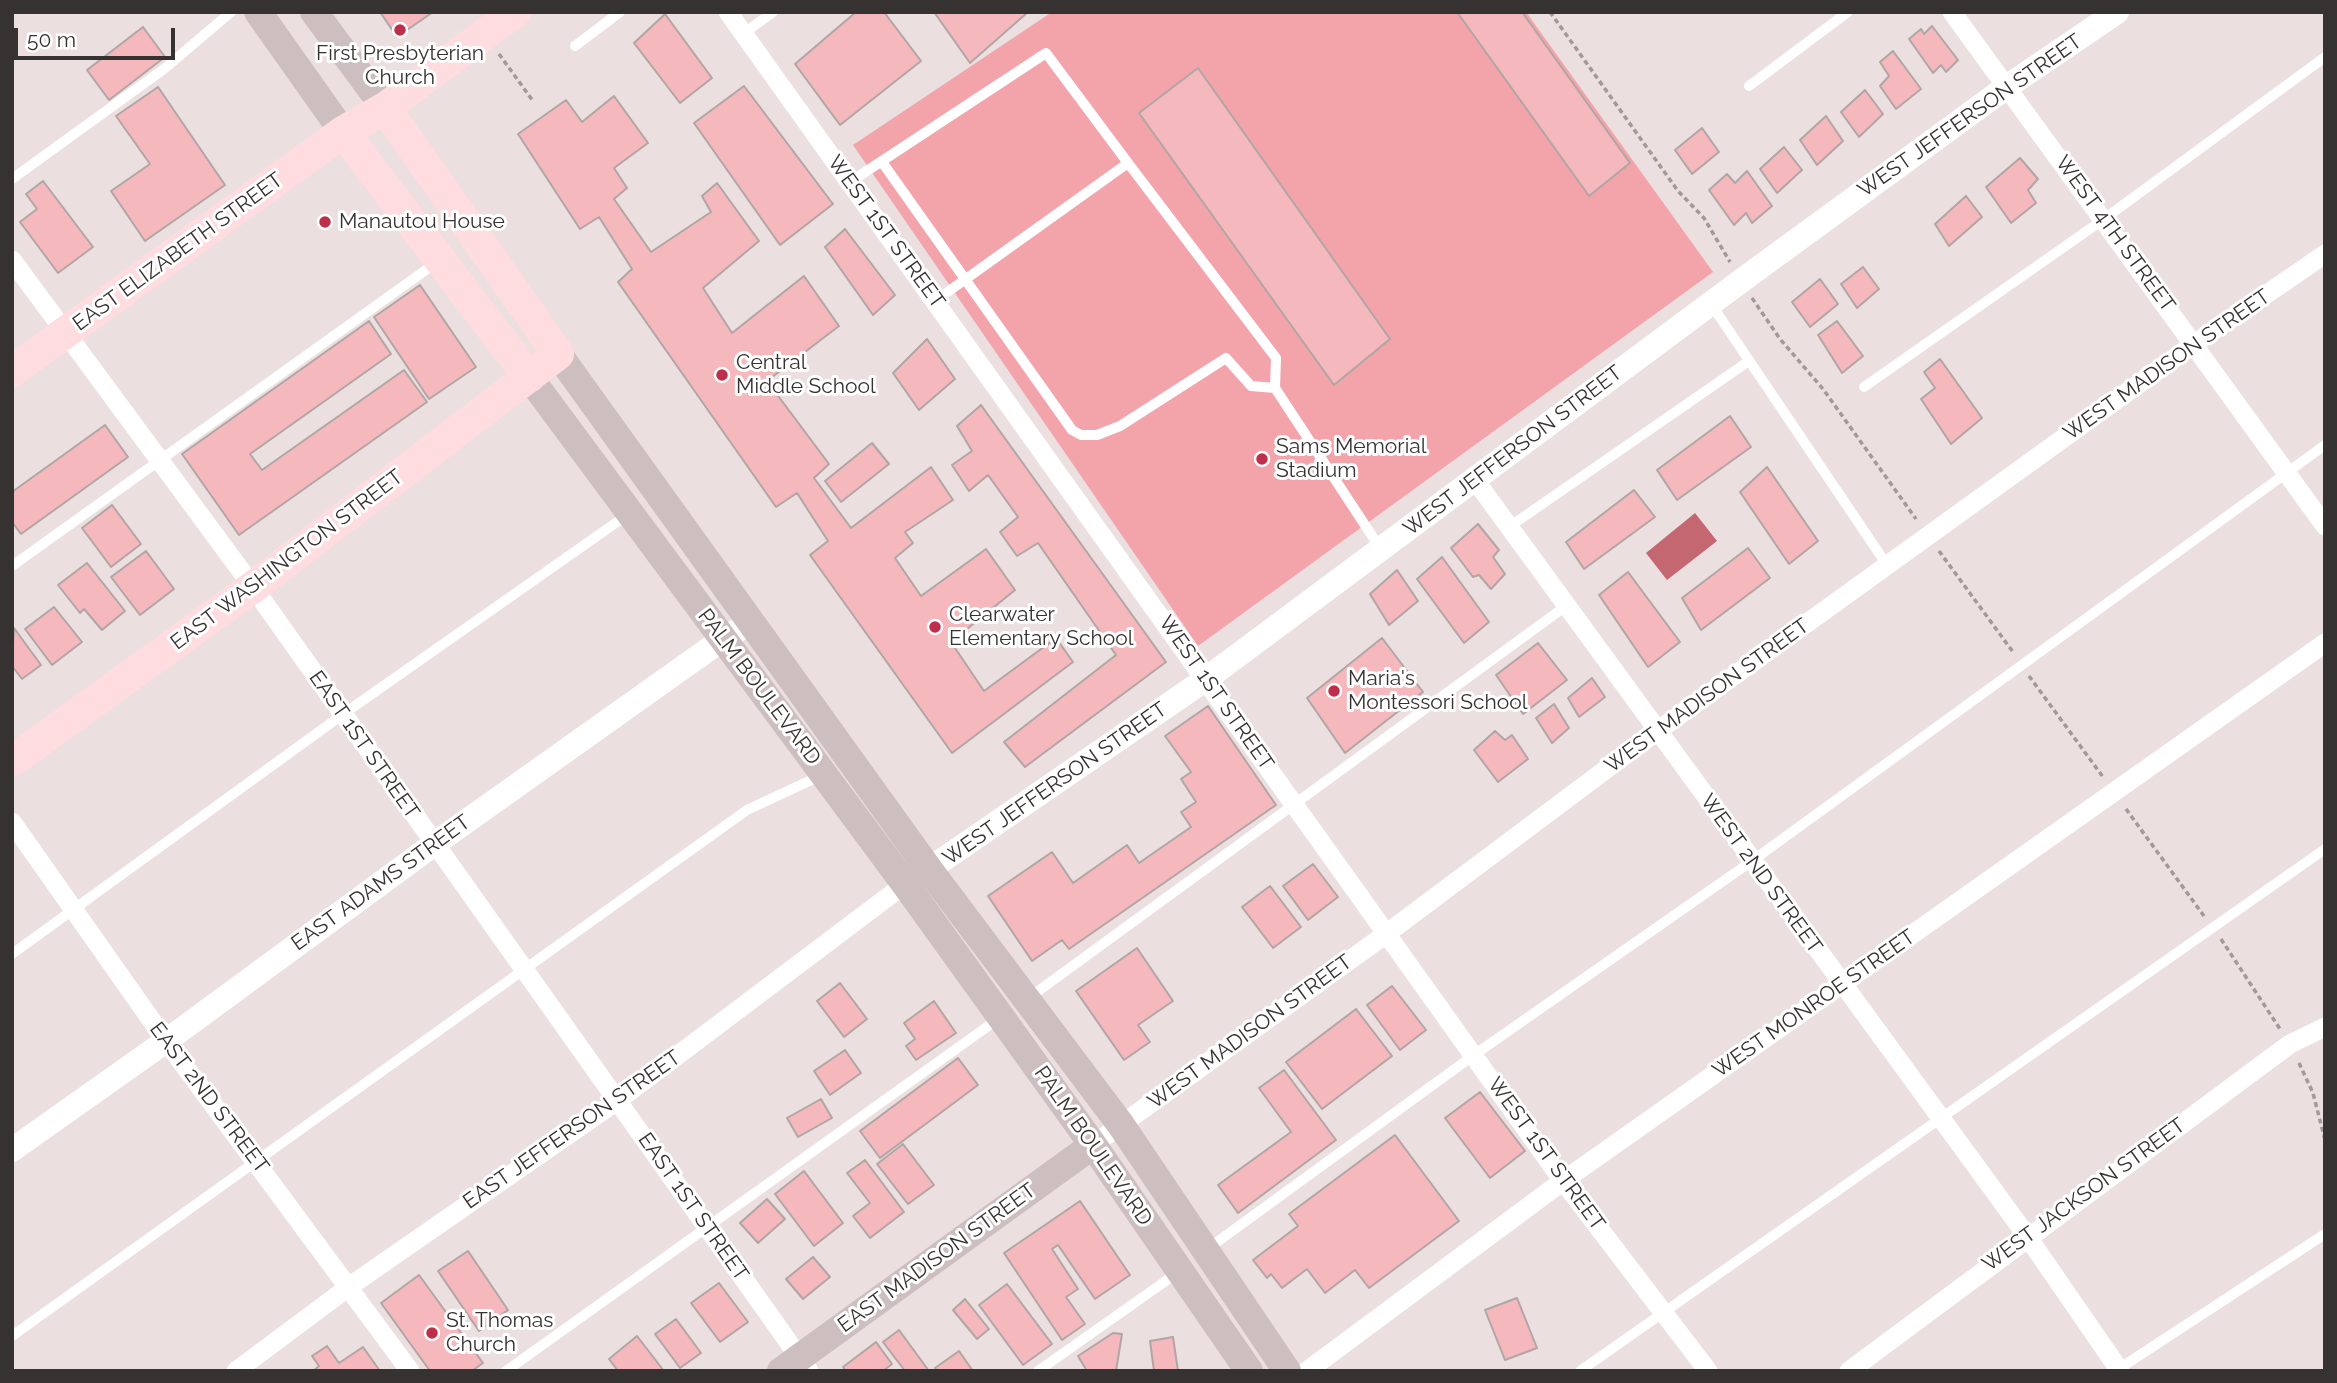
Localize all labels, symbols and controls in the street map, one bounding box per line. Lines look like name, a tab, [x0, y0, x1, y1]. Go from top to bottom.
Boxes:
scale bar	[18, 14, 178, 58]
marker: First Presbyterian Church	[392, 22, 408, 38]
text: 50 m	[27, 27, 76, 52]
street label: WEST JEFFERSON STREET	[1853, 29, 2087, 203]
place label: First Presbyterian Church	[316, 41, 484, 91]
street label: WEST 1ST STREET	[822, 151, 950, 313]
street label: WEST 4TH STREET	[2050, 151, 2180, 317]
street label: EAST ELIZABETH STREET	[68, 167, 288, 337]
place label: Manautou House	[339, 209, 505, 235]
marker: Manautou House	[317, 214, 333, 230]
street label: WEST MADISON STREET	[2059, 284, 2275, 446]
place label: Central Middle School	[736, 350, 876, 400]
street label: WEST JEFFERSON STREET	[1399, 360, 1627, 542]
marker: Central Middle School	[714, 367, 730, 383]
place label: Sams Memorial Stadium	[1276, 434, 1426, 484]
marker: Sams Memorial Stadium	[1254, 451, 1270, 467]
street label: EAST WASHINGTON STREET	[166, 464, 408, 656]
place label: Clearwater Elementary School	[949, 602, 1133, 652]
street label: PALM BOULEVARD	[692, 604, 826, 770]
street label: WEST 1ST STREET	[1153, 611, 1279, 775]
street label: WEST MADISON STREET	[1600, 613, 1814, 779]
marker: Clearwater Elementary School	[927, 619, 943, 635]
street label: EAST 1ST STREET	[303, 666, 425, 824]
place label: Maria's Montessori School	[1348, 666, 1527, 716]
marker: Maria's Montessori School	[1326, 683, 1342, 699]
street label: WEST JEFFERSON STREET	[938, 697, 1172, 871]
street label: WEST 2ND STREET	[1695, 789, 1827, 959]
street label: EAST ADAMS STREET	[287, 810, 475, 956]
street label: WEST MONROE STREET	[1708, 925, 1920, 1083]
street label: WEST MADISON STREET	[1143, 949, 1357, 1115]
street label: EAST 2ND STREET	[144, 1017, 274, 1179]
street label: EAST JEFFERSON STREET	[458, 1045, 686, 1215]
street label: PALM BOULEVARD	[1029, 1061, 1157, 1231]
street label: WEST 1ST STREET	[1482, 1073, 1610, 1235]
street label: WEST JACKSON STREET	[1978, 1113, 2190, 1277]
street label: EAST 1ST STREET	[632, 1128, 754, 1286]
street label: EAST MADISON STREET	[833, 1178, 1041, 1338]
place label: St. Thomas Church	[446, 1308, 553, 1358]
marker: St. Thomas Church	[424, 1325, 440, 1341]

